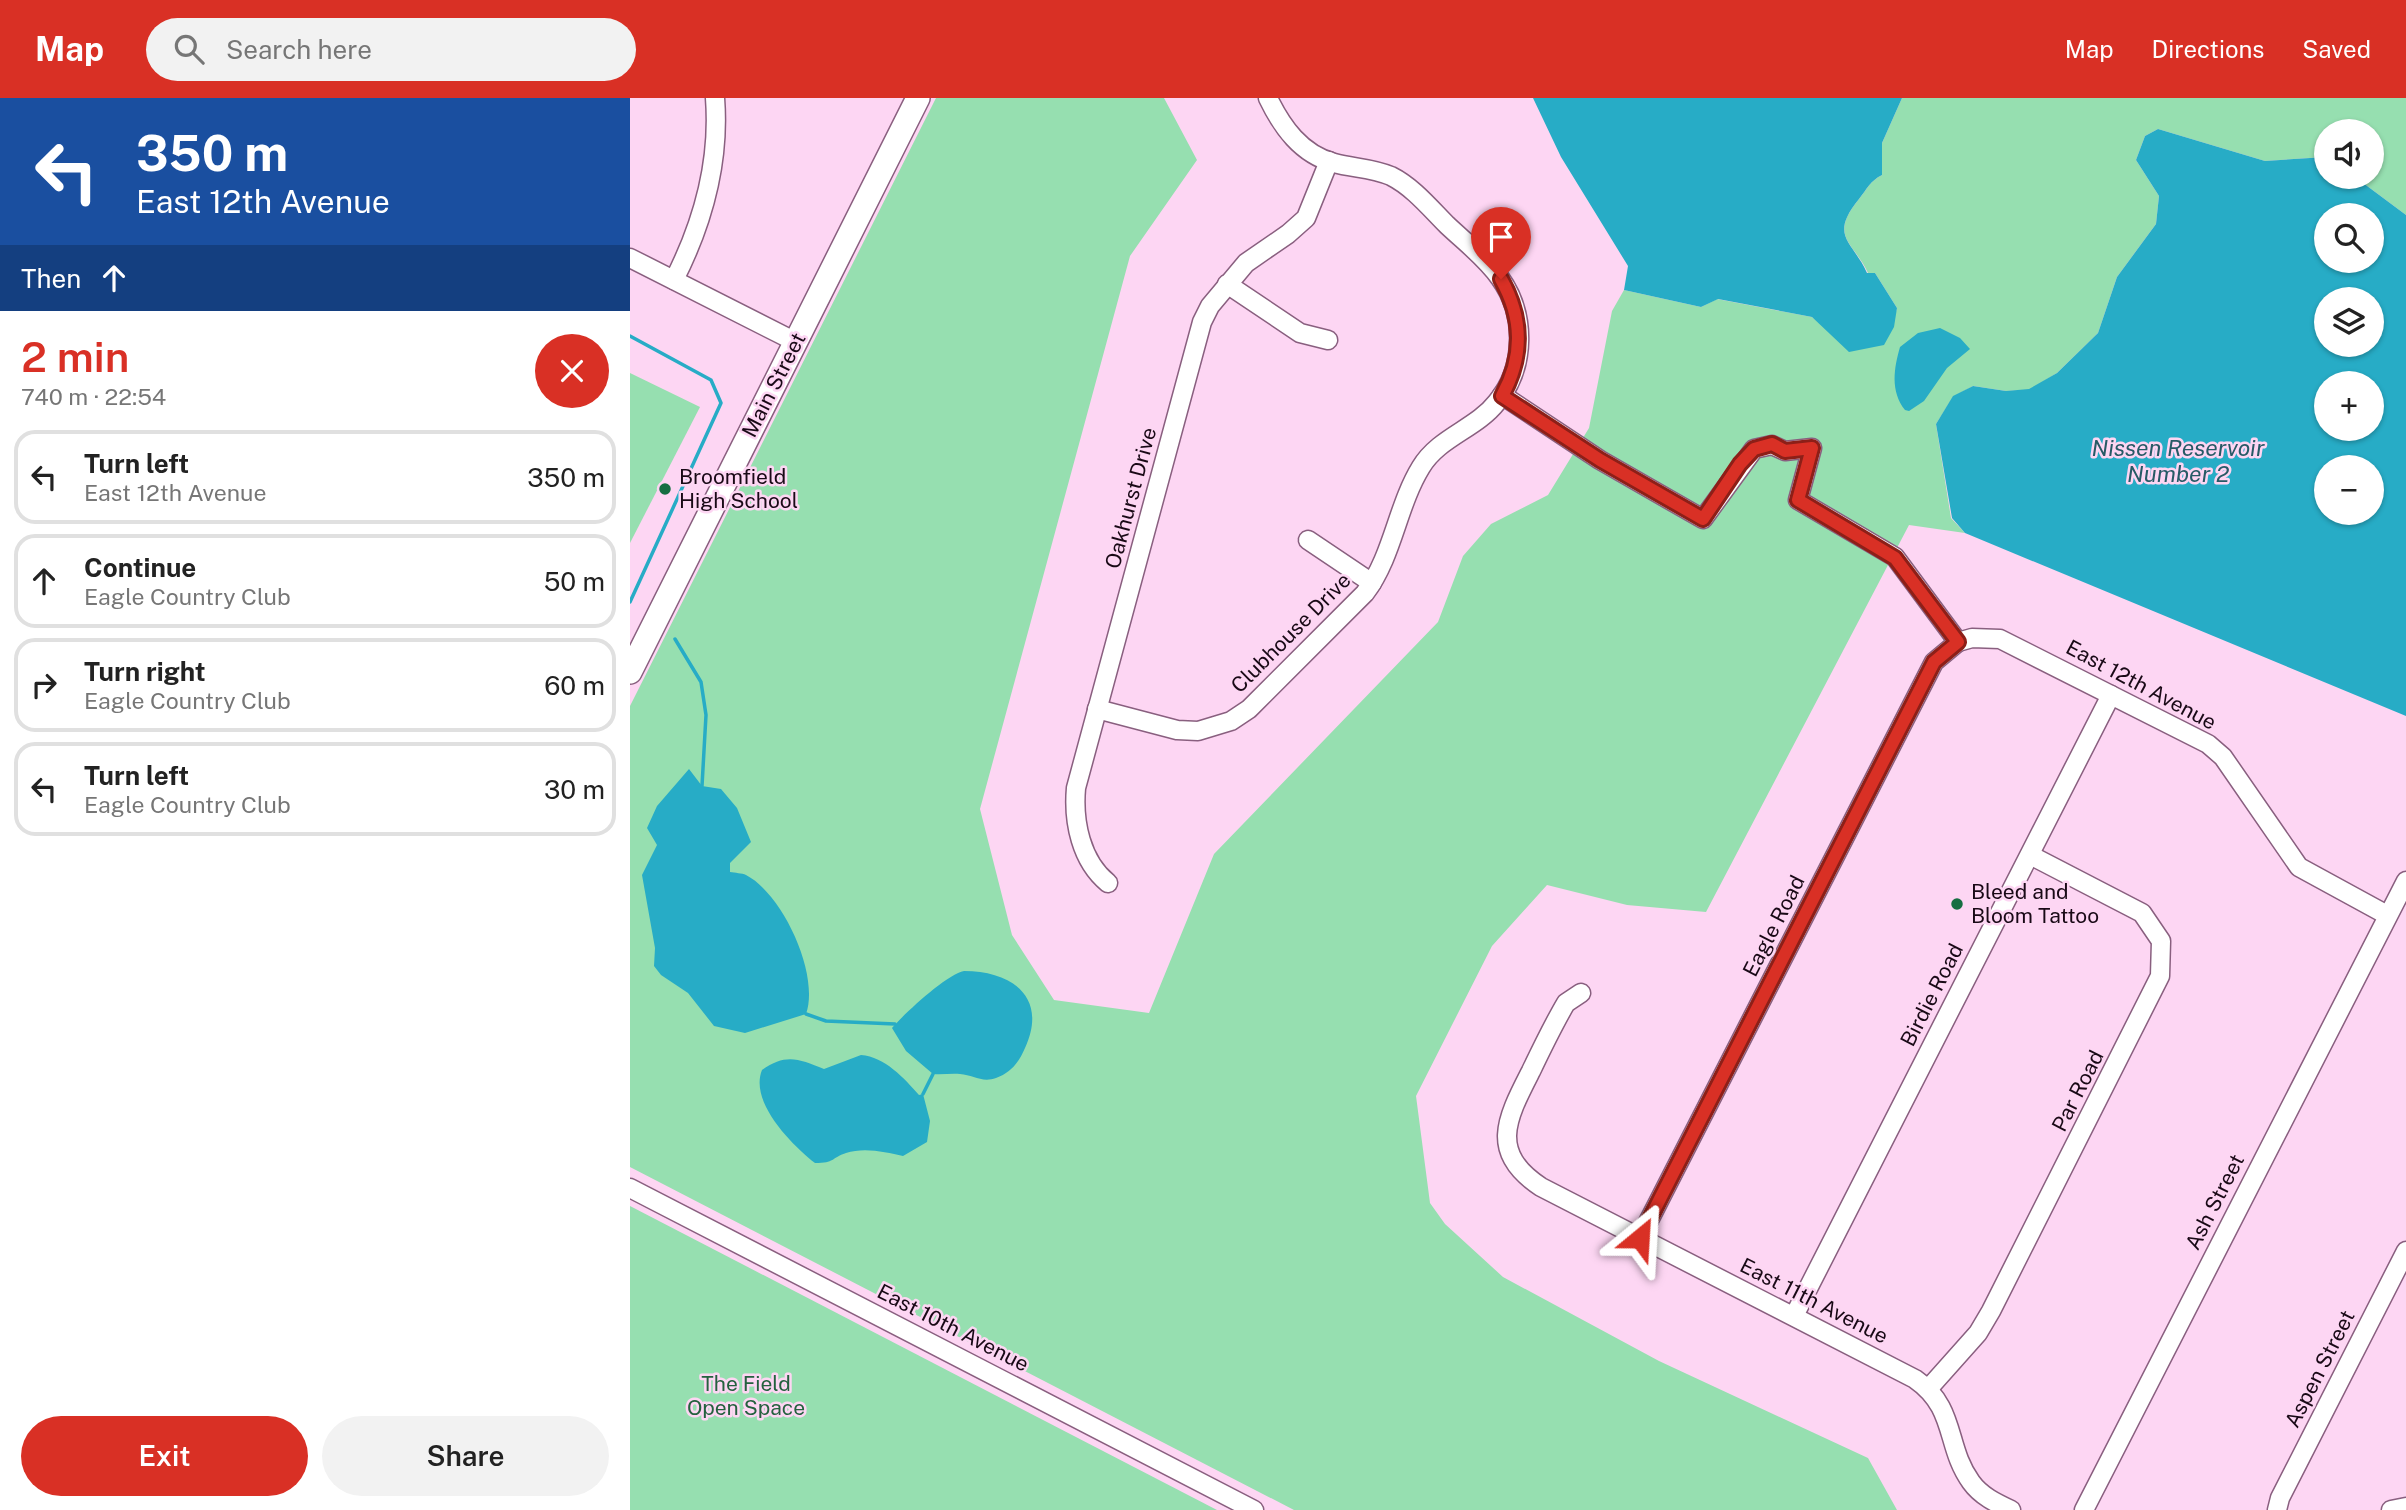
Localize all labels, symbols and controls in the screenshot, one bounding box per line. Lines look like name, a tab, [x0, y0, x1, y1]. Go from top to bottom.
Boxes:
search box	[146, 18, 636, 81]
text: Map	[35, 30, 104, 68]
icon: search	[170, 30, 208, 68]
text: Search here	[226, 34, 372, 65]
text: Map	[2065, 35, 2114, 63]
text: Directions	[2152, 35, 2264, 63]
text: Saved	[2302, 35, 2371, 63]
map controls	[2314, 119, 2384, 525]
button: sound	[2314, 119, 2384, 189]
text: 350 m	[136, 124, 288, 182]
icon: left	[21, 126, 112, 217]
text: East 12th Avenue	[136, 183, 390, 220]
button: search	[2314, 203, 2384, 273]
pin	[1471, 207, 1531, 279]
icon: arrive	[1482, 218, 1520, 256]
icon: ahead	[95, 259, 133, 297]
text: Then	[21, 263, 81, 294]
button: layers	[2314, 287, 2384, 357]
street label: Main Street	[737, 328, 811, 441]
text: 2 min	[21, 332, 129, 381]
button: close	[535, 334, 609, 408]
button: +	[2314, 371, 2384, 441]
text: 740 m · 22:54	[21, 383, 166, 410]
street label: Oakhurst Drive	[1100, 425, 1161, 571]
water label: Nissen Reservoir Number 2	[2091, 434, 2265, 487]
text: Turn left	[84, 448, 189, 479]
button: −	[2314, 455, 2384, 525]
icon: left	[25, 458, 63, 496]
text: 350 m	[527, 462, 605, 493]
place label: Broomfield High School	[679, 464, 798, 513]
text: East 12th Avenue	[84, 479, 267, 506]
marker: Broomfield High School	[657, 481, 673, 497]
text: Continue	[84, 552, 196, 583]
icon: ahead	[25, 562, 63, 600]
text: 50 m	[544, 566, 605, 597]
street label: Clubhouse Drive	[1226, 568, 1356, 698]
text: Eagle Country Club	[84, 583, 291, 610]
street label: East 12th Avenue	[2062, 634, 2221, 735]
text: Turn right	[84, 656, 206, 687]
icon: right	[25, 666, 63, 704]
text: 60 m	[544, 670, 605, 701]
text: Eagle Country Club	[84, 687, 291, 714]
text: Turn left	[84, 760, 189, 791]
icon: left	[25, 770, 63, 808]
text: 30 m	[544, 774, 605, 805]
text: Eagle Country Club	[84, 791, 291, 818]
street label: Eagle Road	[1737, 871, 1810, 980]
place label: Bleed and Bloom Tattoo	[1971, 879, 2099, 928]
marker: Bleed and Bloom Tattoo	[1949, 896, 1965, 912]
street label: Birdie Road	[1895, 939, 1968, 1050]
street label: Par Road	[2046, 1046, 2109, 1136]
street label: Ash Street	[2180, 1150, 2249, 1254]
position arrow	[1603, 1201, 1677, 1275]
street label: East 11th Avenue	[1736, 1252, 1892, 1349]
street label: East 10th Avenue	[873, 1279, 1033, 1377]
street label: Aspen Street	[2279, 1306, 2360, 1432]
park label: The Field Open Space	[687, 1371, 805, 1420]
button: Exit	[21, 1416, 308, 1496]
button: Share	[322, 1416, 609, 1496]

